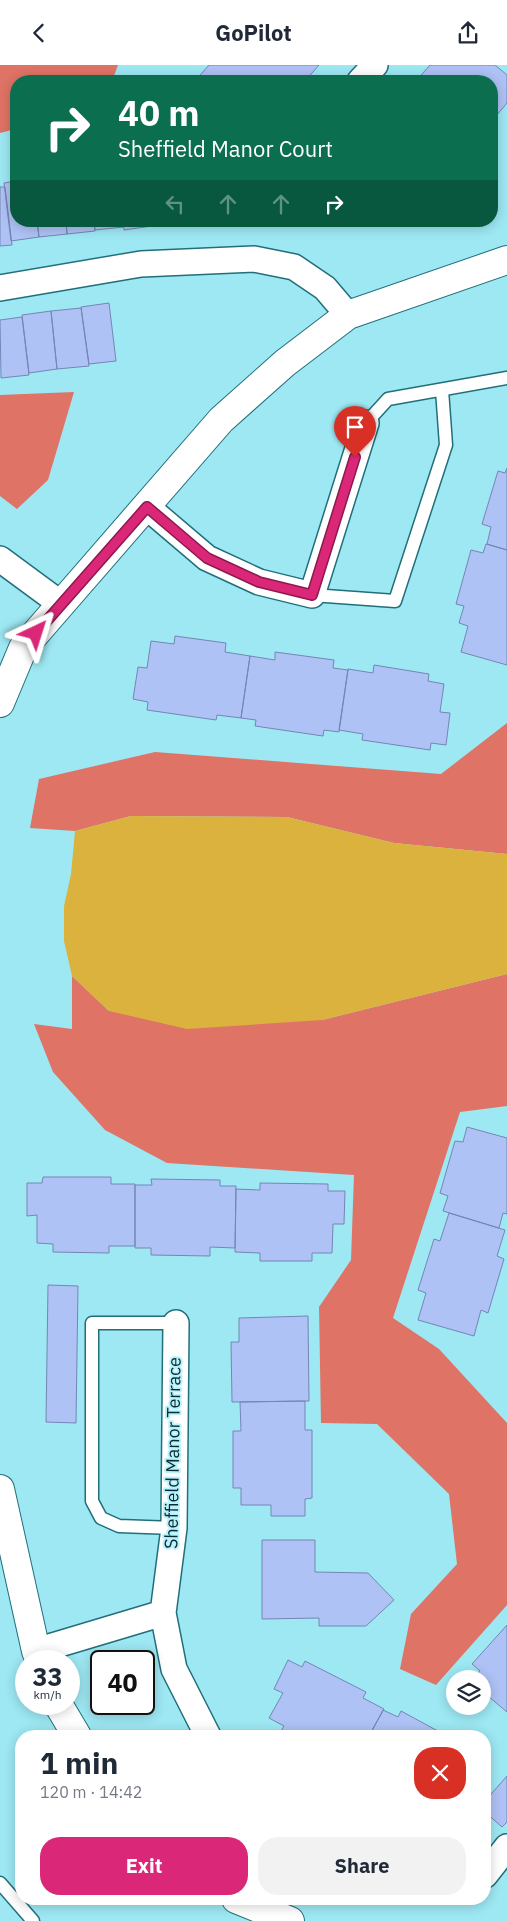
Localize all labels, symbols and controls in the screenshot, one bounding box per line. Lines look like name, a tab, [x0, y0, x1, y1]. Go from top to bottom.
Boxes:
text: GoPilot	[215, 18, 292, 47]
icon: back	[25, 19, 53, 47]
icon: share	[454, 19, 482, 47]
text: 40 m	[118, 90, 200, 136]
icon: right	[35, 95, 100, 160]
text: Sheffield Manor Court	[118, 134, 333, 163]
icon: left	[161, 190, 189, 218]
icon: ahead	[214, 190, 242, 218]
icon: ahead	[267, 190, 295, 218]
icon: right	[320, 190, 348, 218]
pin	[334, 406, 376, 457]
icon: arrive	[341, 413, 369, 441]
position arrow	[9, 606, 61, 658]
street label: Sheffield Manor Terrace	[159, 1357, 186, 1549]
speed limit sign: 40	[90, 1650, 155, 1715]
text: 33	[32, 1660, 63, 1693]
map controls	[446, 1670, 491, 1715]
button: layers	[446, 1670, 491, 1715]
text: km/h	[33, 1687, 62, 1702]
text: 1 min	[40, 1743, 118, 1782]
button: close	[414, 1747, 466, 1799]
text: 120 m · 14:42	[40, 1782, 142, 1802]
button: Exit	[40, 1837, 248, 1895]
button: Share	[258, 1837, 466, 1895]

